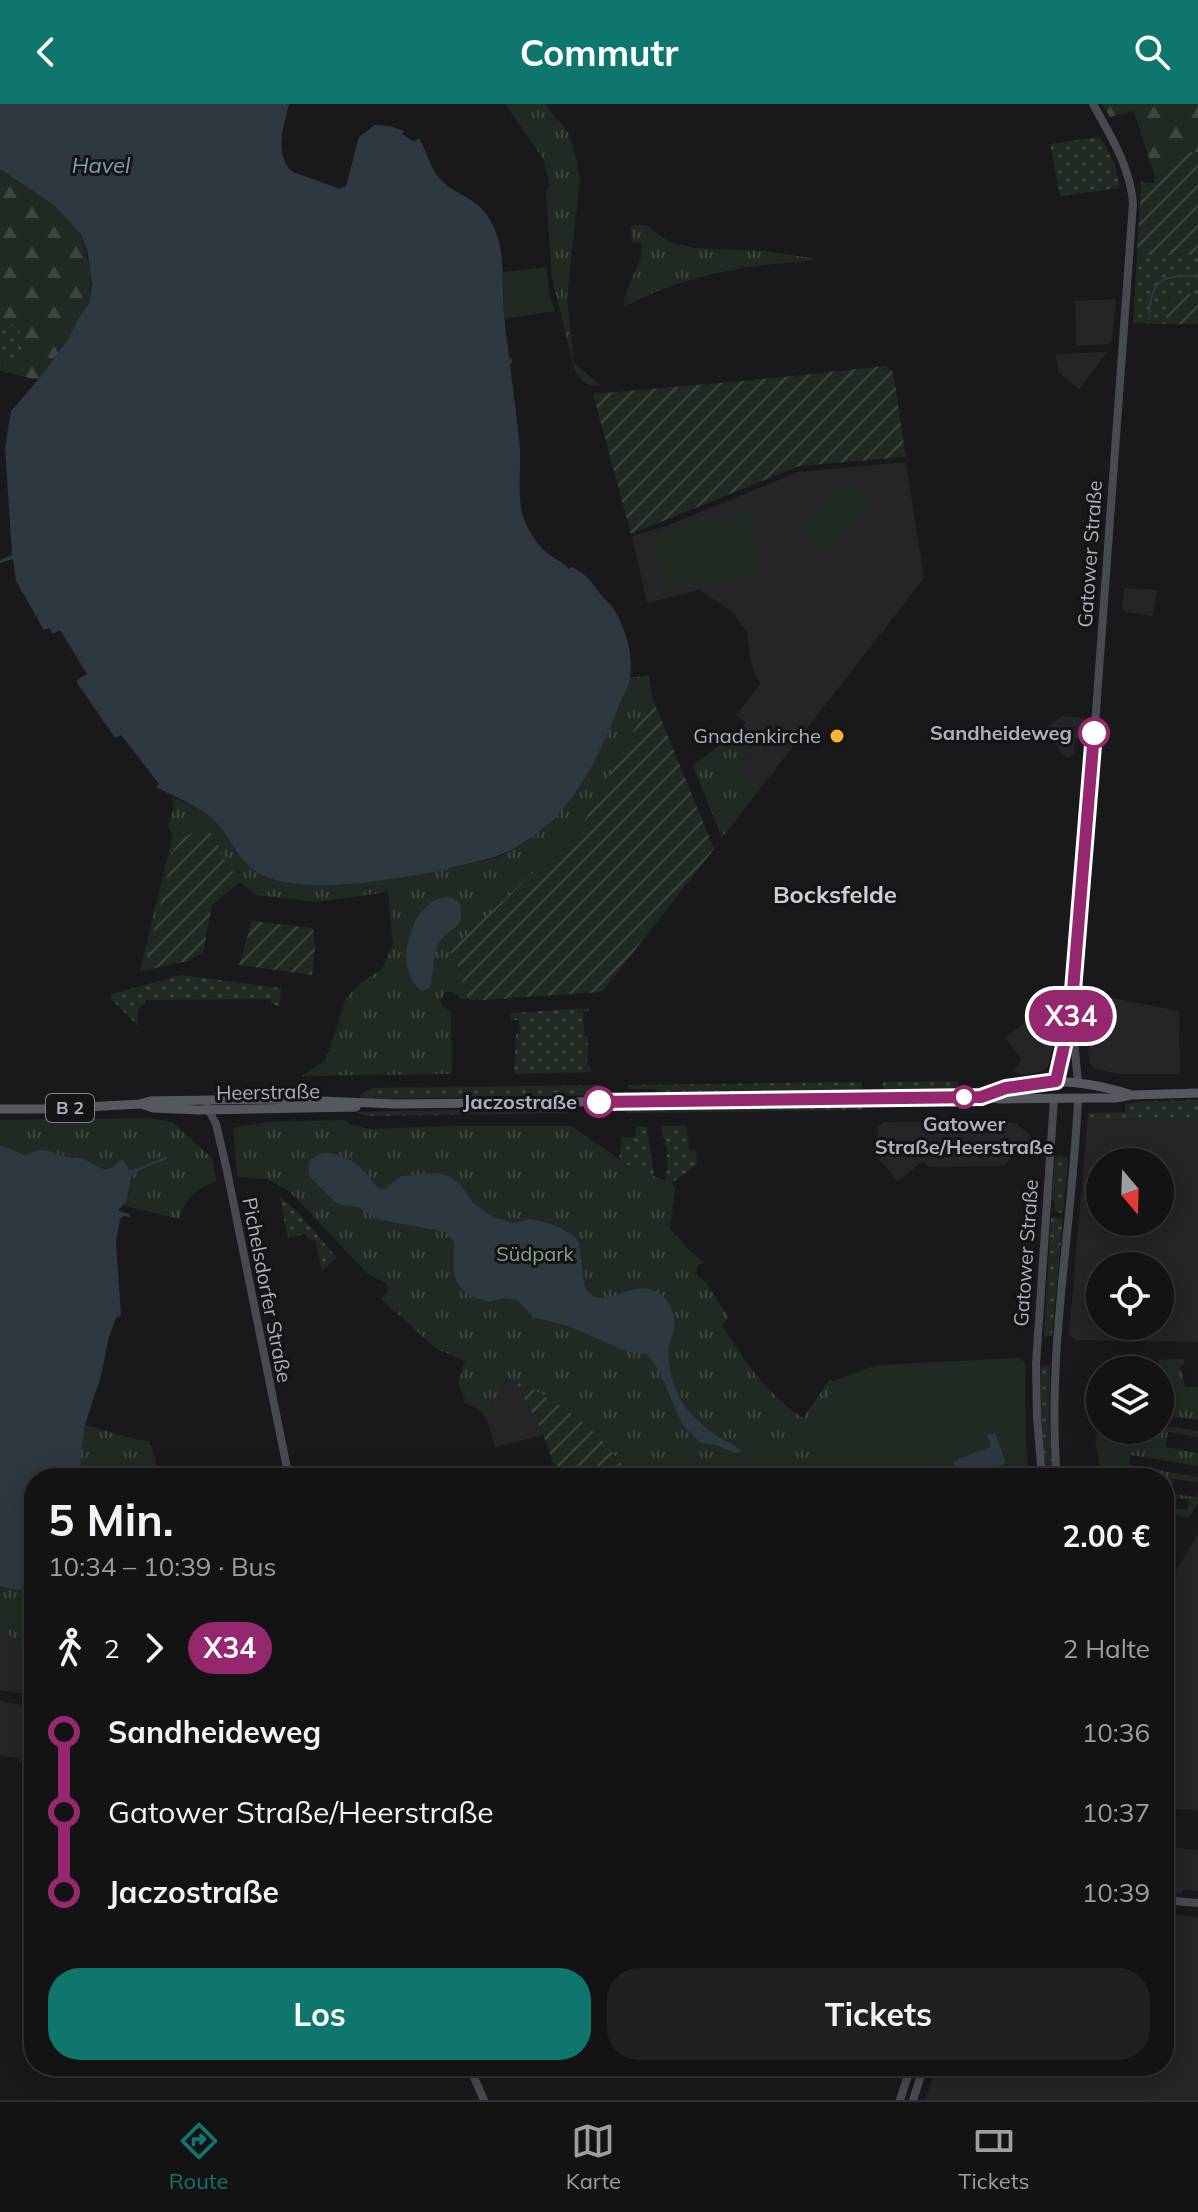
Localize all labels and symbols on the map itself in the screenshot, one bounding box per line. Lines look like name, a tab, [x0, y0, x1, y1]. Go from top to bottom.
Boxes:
water label: Havel	[72, 151, 131, 179]
street label: Gatower Straße	[1072, 480, 1107, 628]
marker: Sandheideweg	[1079, 718, 1109, 748]
place label: Sandheideweg	[930, 720, 1072, 745]
place label: Gnadenkirche	[693, 723, 821, 748]
marker: Gnadenkirche	[828, 727, 846, 745]
district label: Bocksfelde	[773, 879, 897, 909]
line badge: X34	[1025, 990, 1117, 1042]
street label: Heerstraße	[216, 1078, 320, 1105]
marker: Gatower Straße/Heerstraße	[953, 1086, 975, 1108]
marker: Jaczostraße	[584, 1087, 614, 1117]
place label: Jaczostraße	[463, 1089, 577, 1114]
road number: B 2	[46, 1094, 94, 1122]
place label: Gatower Straße/Heerstraße	[875, 1111, 1053, 1159]
north arrow	[1086, 1148, 1174, 1236]
street label: Gatower Straße	[1008, 1179, 1043, 1327]
street label: Pichelsdorfer Straße	[237, 1195, 298, 1385]
park label: Südpark	[496, 1241, 574, 1266]

